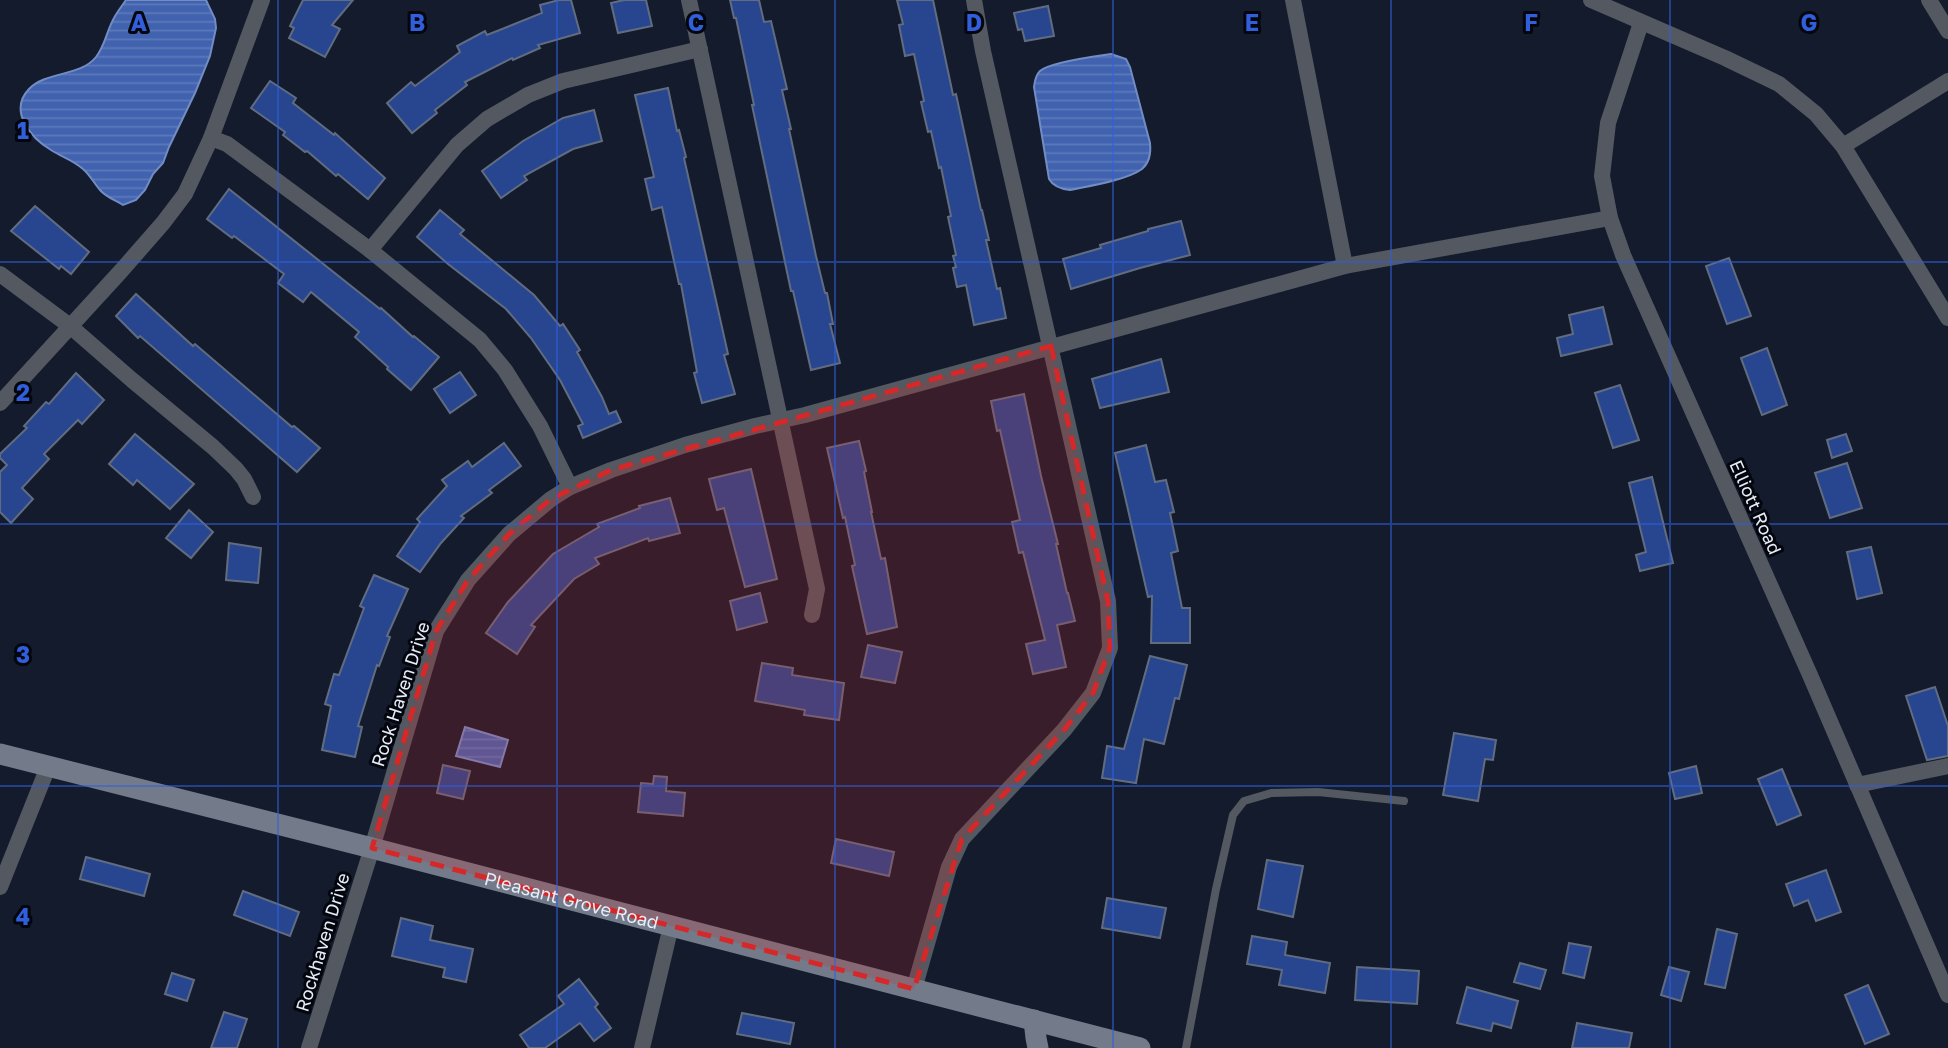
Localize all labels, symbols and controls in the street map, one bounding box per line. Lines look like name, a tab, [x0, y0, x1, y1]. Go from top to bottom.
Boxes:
text: A	[131, 8, 148, 36]
text: B	[409, 8, 425, 36]
text: C	[688, 8, 704, 36]
text: D	[966, 8, 982, 36]
text: E	[1245, 8, 1259, 36]
text: F	[1524, 8, 1538, 36]
text: G	[1801, 8, 1817, 36]
text: 1	[17, 116, 29, 144]
text: 2	[16, 378, 30, 406]
street label: Elliott Road	[1725, 456, 1787, 558]
street label: Rock Haven Drive	[366, 619, 434, 769]
text: 3	[16, 640, 30, 668]
street label: Pleasant Grove Road	[482, 867, 661, 933]
street label: Rockhaven Drive	[290, 870, 354, 1014]
text: 4	[16, 902, 30, 930]

